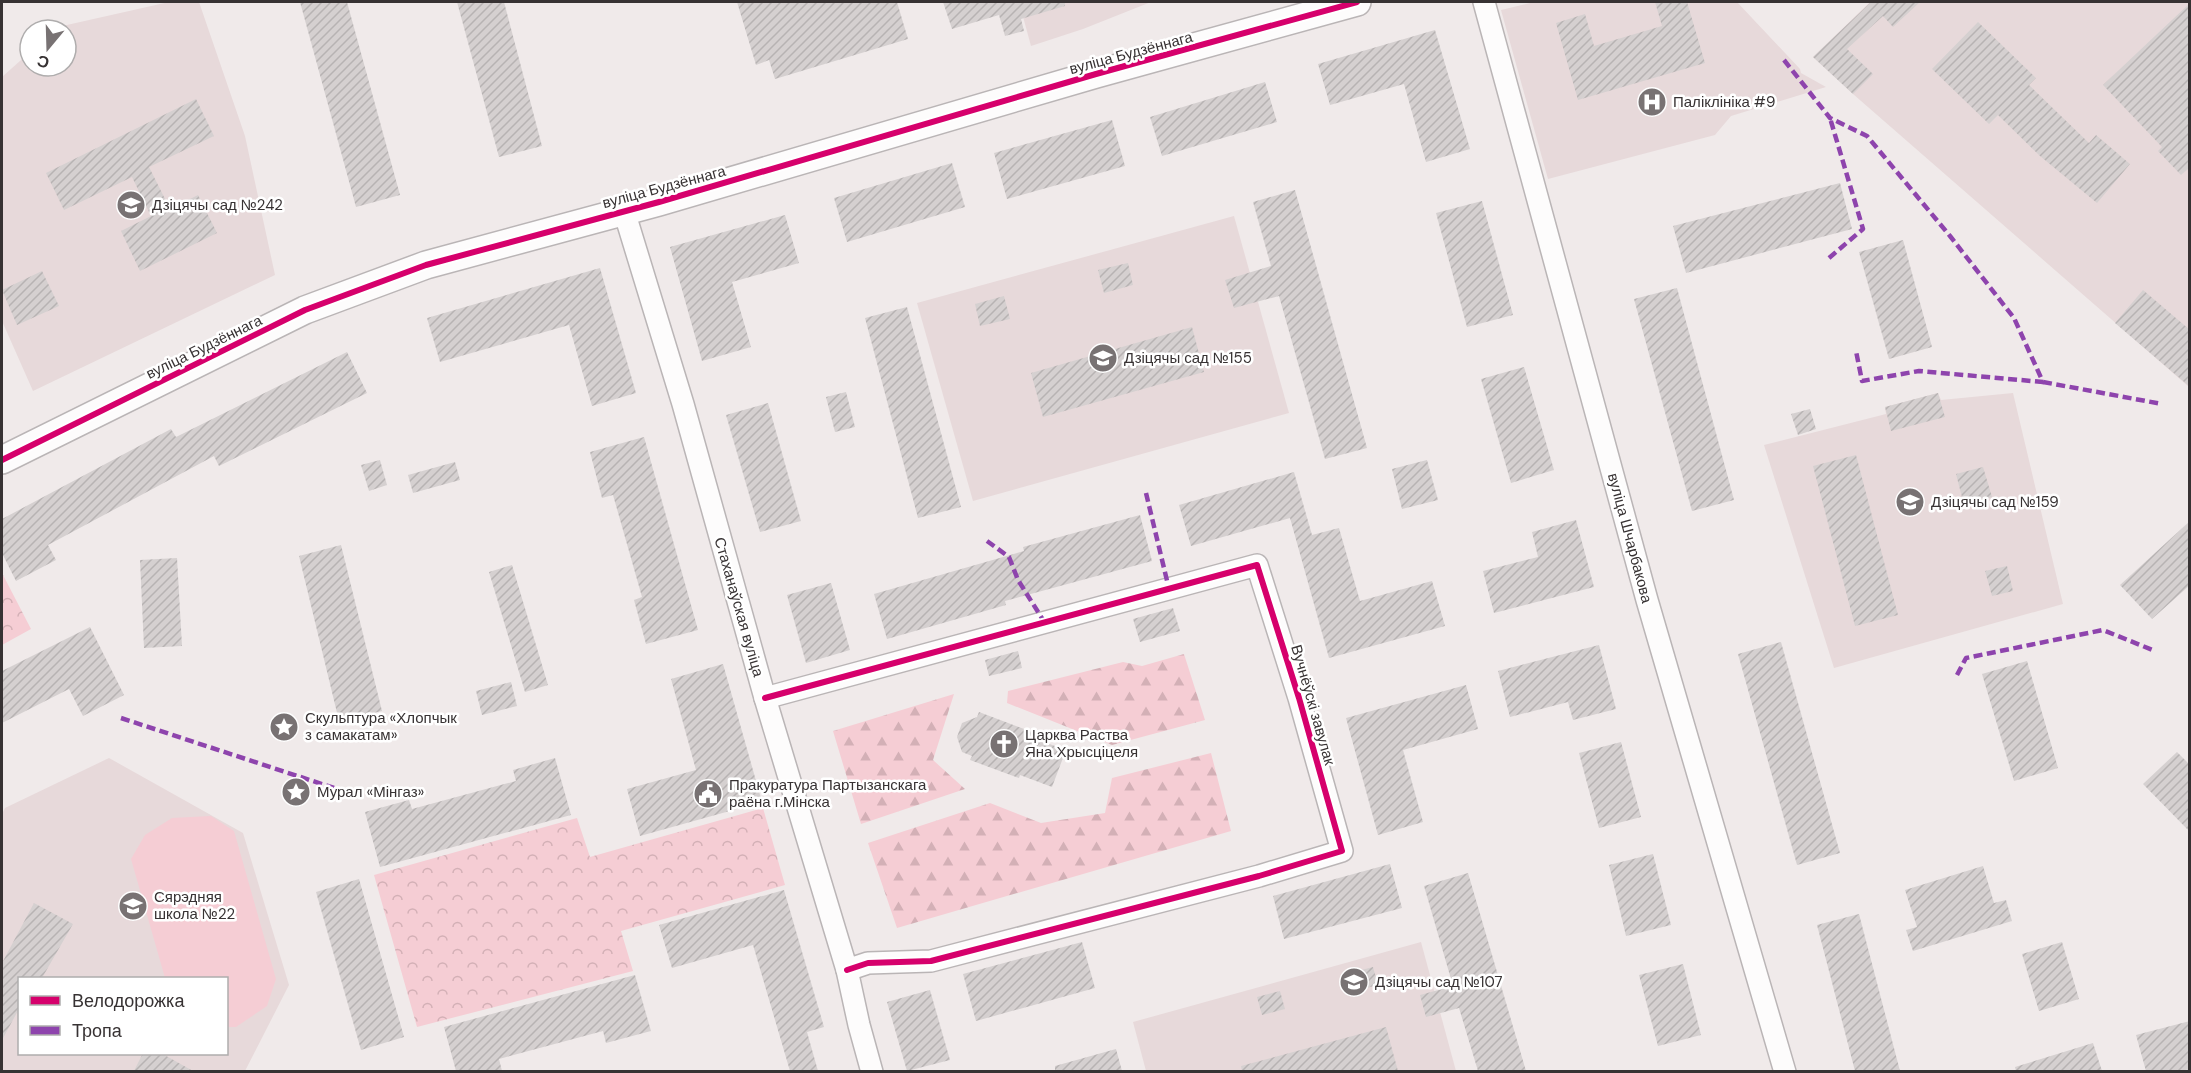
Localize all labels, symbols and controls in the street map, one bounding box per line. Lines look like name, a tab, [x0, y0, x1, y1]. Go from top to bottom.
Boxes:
north arrow	[18, 18, 78, 78]
street label: вуліца Будзённага	[1067, 27, 1195, 79]
text: С	[34, 50, 52, 74]
hospital icon: Паліклініка #9	[1636, 86, 1668, 118]
place label: Паліклініка #9	[1673, 92, 1775, 112]
street label: вуліца Будзённага	[600, 161, 728, 213]
school or university icon: Дзіцячы сад №242	[115, 189, 147, 221]
place label: Дзіцячы сад №242	[152, 195, 283, 215]
street label: вуліца Будзённага	[143, 310, 266, 384]
school or university icon: Дзіцячы сад №155	[1087, 342, 1119, 374]
place label: Дзіцячы сад №155	[1124, 348, 1252, 368]
street label: вуліца Шчарбакова	[1603, 471, 1657, 606]
school or university icon: Дзіцячы сад №159	[1894, 486, 1926, 518]
place label: Дзіцячы сад №159	[1931, 492, 2059, 512]
street label: Стаханаўская вуліца	[709, 535, 769, 680]
street label: Вучнёўскі завулак	[1286, 642, 1340, 768]
place label: Скульптура «Хлопчык з самакатам»	[305, 708, 457, 745]
place icon: Скульптура «Хлопчык з самакатам»	[268, 711, 300, 743]
place label: Царква Раства Яна Хрысціцеля	[1025, 725, 1138, 762]
church icon: Царква Раства Яна Хрысціцеля	[988, 728, 1020, 760]
place label: Пракуратура Партызанскага раёна г.Мінска	[729, 775, 927, 812]
place icon: Мурал «Мінгаз»	[280, 776, 312, 808]
public building icon: Пракуратура Партызанскага раёна г.Мінска	[692, 778, 724, 810]
place label: Мурал «Мінгаз»	[317, 782, 425, 802]
place label: Сярэдняя школа №22	[154, 887, 235, 924]
school or university icon: Сярэдняя школа №22	[117, 890, 149, 922]
school or university icon: Дзіцячы сад №107	[1338, 966, 1370, 998]
place label: Дзіцячы сад №107	[1375, 972, 1503, 992]
legend	[18, 977, 228, 1055]
text: Велодорожка	[72, 989, 185, 1013]
text: Тропа	[72, 1019, 123, 1043]

